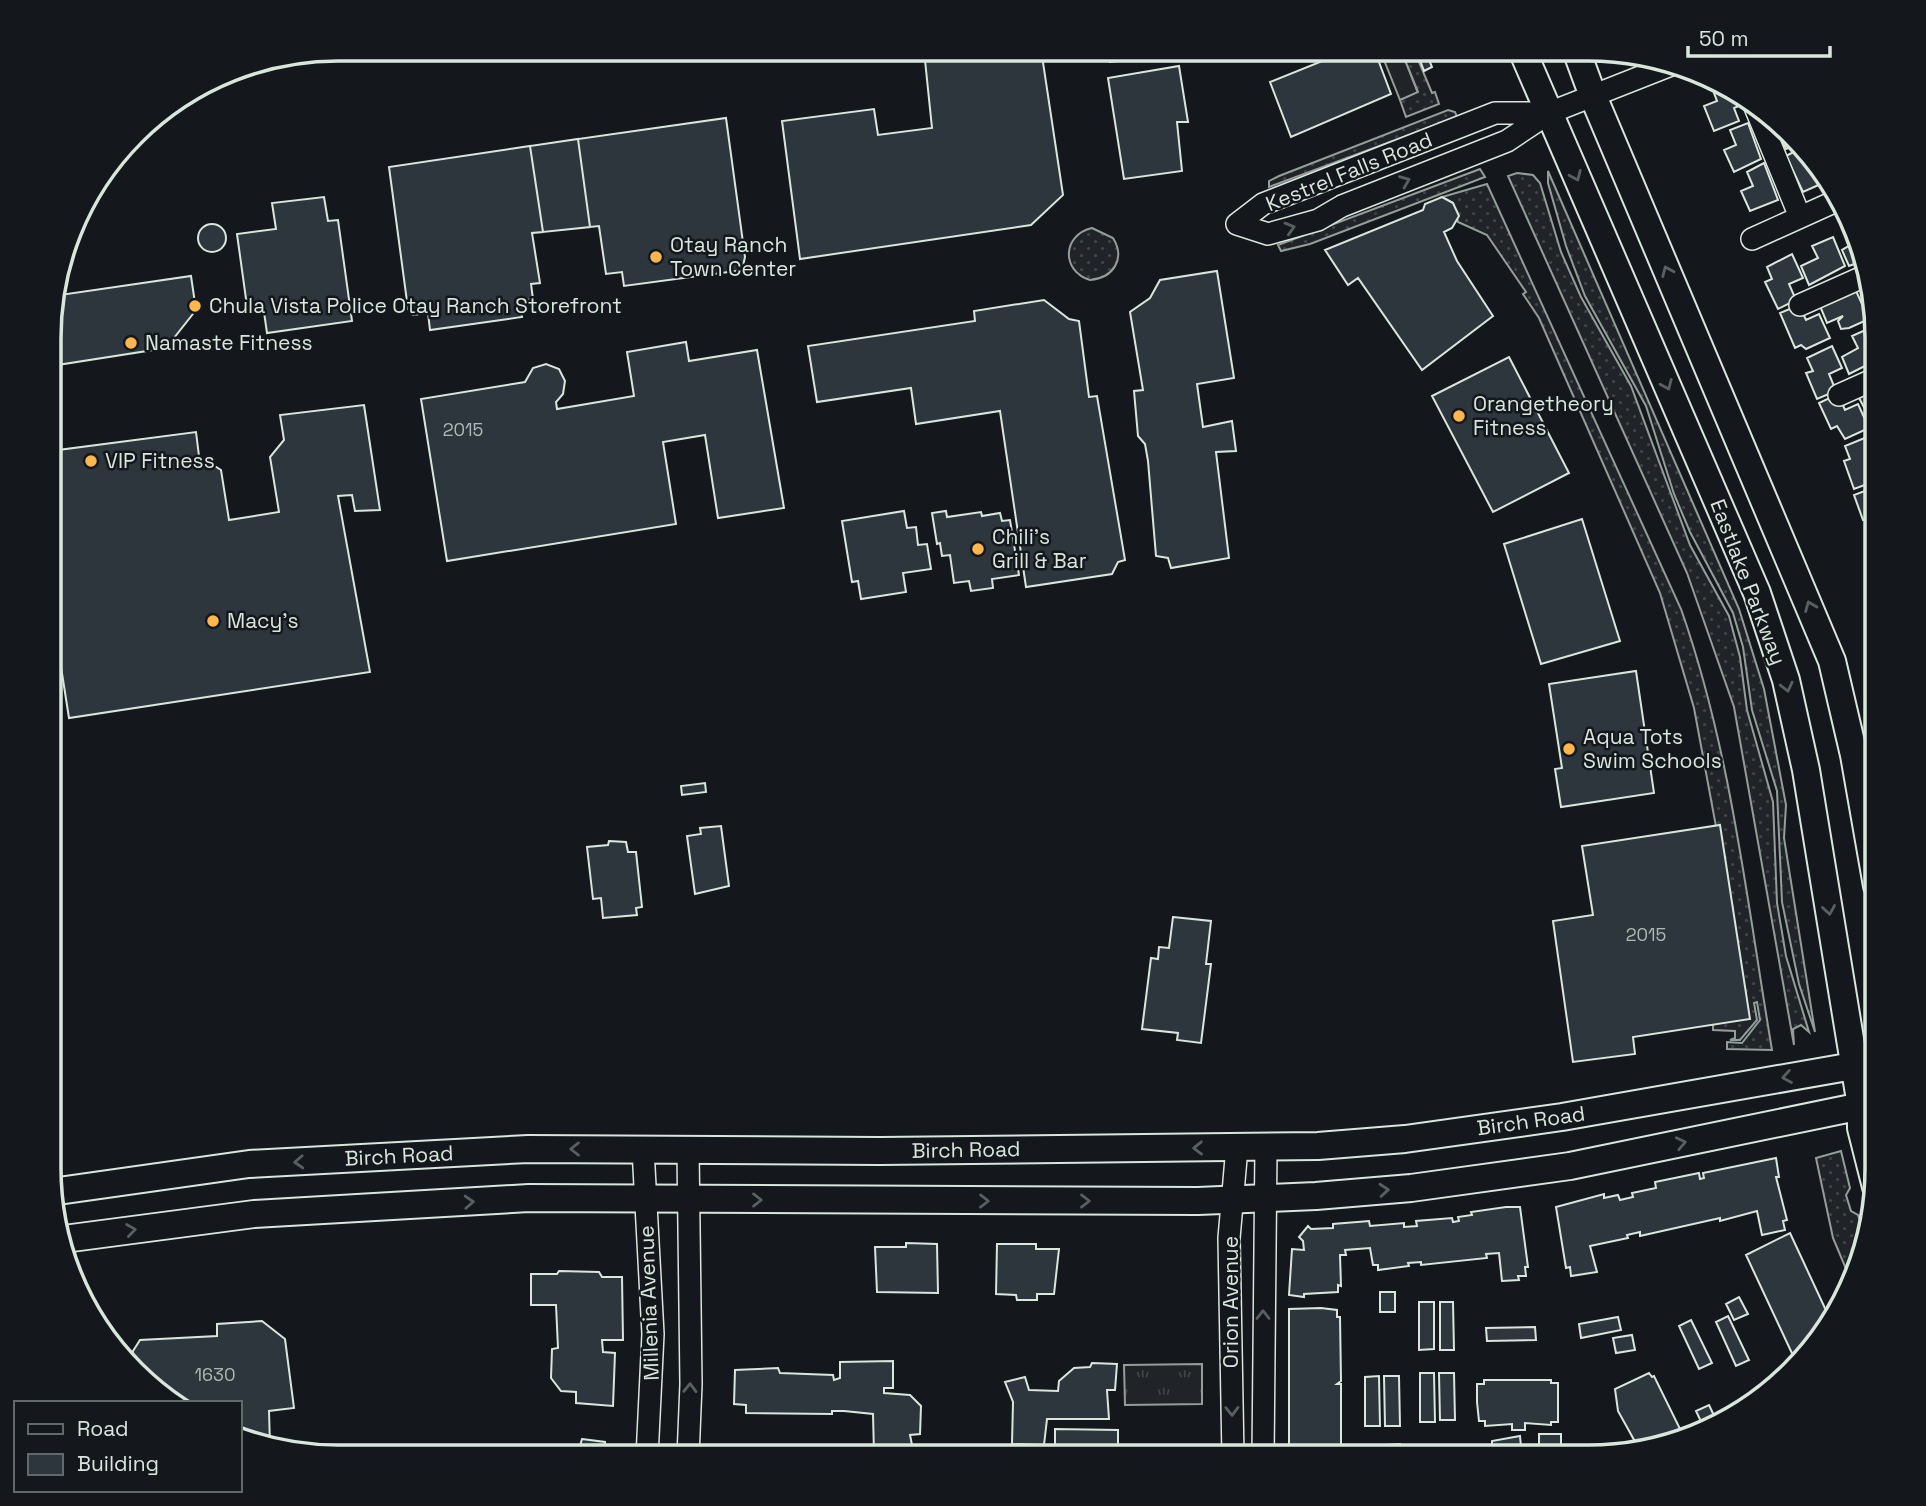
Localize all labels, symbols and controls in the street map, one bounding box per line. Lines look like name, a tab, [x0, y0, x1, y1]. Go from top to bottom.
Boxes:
scale bar	[1688, 14, 1830, 58]
text: 50 m	[1699, 25, 1749, 52]
street label: Kestrel Falls Road	[1262, 126, 1436, 217]
one-way arrow	[1568, 169, 1582, 181]
one-way arrow	[1398, 176, 1410, 190]
one-way arrow	[1284, 221, 1296, 236]
place label: Otay Ranch Town Center	[670, 231, 796, 282]
marker: Otay Ranch Town Center	[648, 249, 664, 265]
one-way arrow	[1662, 266, 1676, 278]
place label: Chula Vista Police Otay Ranch Storefront	[209, 292, 622, 319]
marker: Chula Vista Police Otay Ranch Storefront	[187, 298, 203, 314]
place label: Namaste Fitness	[145, 329, 313, 356]
marker: Namaste Fitness	[123, 335, 139, 351]
one-way arrow	[1659, 378, 1673, 390]
place label: Orangetheory Fitness	[1473, 390, 1614, 441]
marker: Orangetheory Fitness	[1451, 408, 1467, 424]
house number: 2015	[443, 418, 483, 441]
place label: VIP Fitness	[105, 447, 215, 474]
marker: VIP Fitness	[83, 453, 99, 469]
street label: Eastlake Parkway	[1704, 495, 1792, 668]
place label: Chili's Grill & Bar	[992, 523, 1087, 574]
marker: Chili's Grill & Bar	[970, 541, 986, 557]
one-way arrow	[1804, 601, 1818, 613]
place label: Macy's	[227, 607, 299, 634]
marker: Macy's	[205, 613, 221, 629]
one-way arrow	[1779, 681, 1793, 693]
place label: Aqua Tots Swim Schools	[1583, 723, 1722, 774]
marker: Aqua Tots Swim Schools	[1561, 741, 1577, 757]
one-way arrow	[1821, 905, 1836, 916]
house number: 2015	[1626, 923, 1666, 946]
one-way arrow	[1781, 1068, 1793, 1083]
street label: Birch Road	[1475, 1100, 1587, 1141]
street label: Birch Road	[911, 1135, 1021, 1164]
one-way arrow	[1675, 1137, 1687, 1152]
street label: Birch Road	[344, 1139, 454, 1172]
one-way arrow	[1192, 1140, 1202, 1156]
one-way arrow	[569, 1141, 580, 1157]
one-way arrow	[293, 1154, 304, 1169]
one-way arrow	[1378, 1183, 1390, 1198]
one-way arrow	[752, 1192, 762, 1208]
one-way arrow	[979, 1193, 990, 1209]
one-way arrow	[1080, 1193, 1090, 1209]
one-way arrow	[464, 1194, 475, 1209]
one-way arrow	[125, 1223, 137, 1238]
street label: Millenia Avenue	[632, 1225, 665, 1381]
street label: Orion Avenue	[1217, 1236, 1244, 1368]
one-way arrow	[1255, 1309, 1271, 1320]
house number: 1630	[195, 1363, 235, 1386]
one-way arrow	[683, 1383, 698, 1394]
legend	[14, 1401, 242, 1492]
one-way arrow	[1224, 1407, 1240, 1417]
text: Road	[77, 1415, 129, 1442]
text: Building	[77, 1450, 159, 1477]

